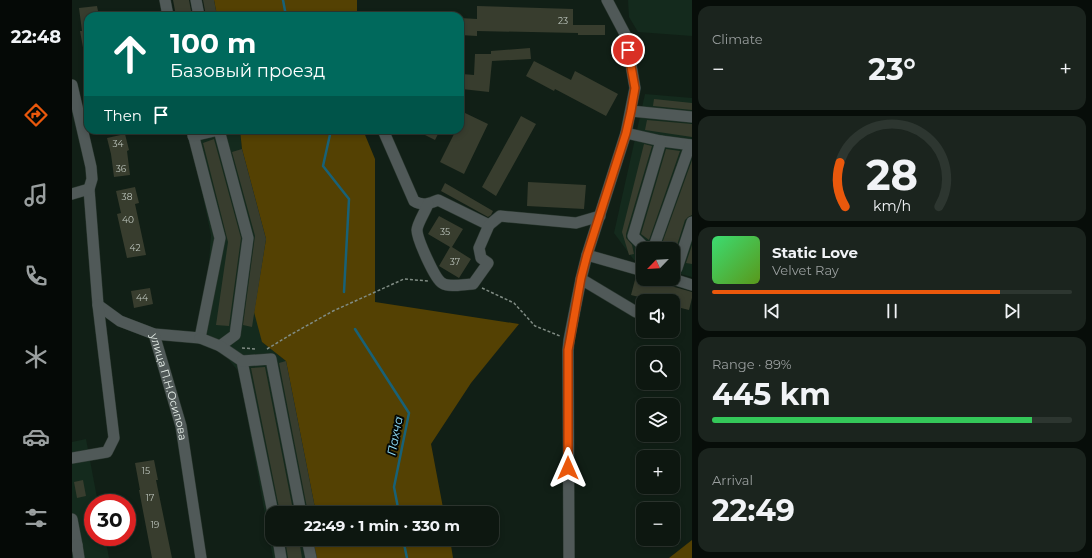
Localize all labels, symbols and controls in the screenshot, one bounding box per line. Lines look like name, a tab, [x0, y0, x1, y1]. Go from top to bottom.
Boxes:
house number: 23	[558, 15, 568, 26]
text: 22:48	[11, 26, 61, 48]
text: 100 m	[170, 26, 256, 60]
icon: ahead	[104, 28, 156, 80]
text: Climate	[712, 31, 763, 47]
pin	[611, 33, 645, 67]
icon: arrive	[617, 39, 639, 61]
text: 23°	[868, 51, 916, 88]
text: −	[712, 56, 725, 83]
text: +	[1059, 56, 1072, 83]
text: Базовый проезд	[170, 60, 325, 82]
icon: directions	[22, 101, 50, 129]
icon: arrive	[150, 104, 172, 126]
text: Then	[104, 106, 142, 125]
house number: 34	[112, 138, 124, 149]
text: 28	[866, 149, 918, 199]
house number: 36	[116, 163, 127, 174]
icon: music	[22, 181, 50, 209]
house number: 38	[122, 191, 133, 202]
text: km/h	[873, 196, 911, 214]
house number: 40	[122, 214, 134, 225]
house number: 35	[440, 226, 450, 237]
house number: 42	[129, 242, 141, 253]
north arrow	[636, 242, 680, 286]
map controls	[636, 242, 680, 546]
text: Static Love	[772, 243, 858, 262]
house number: 37	[450, 256, 460, 267]
icon: phone	[22, 262, 50, 290]
text: Velvet Ray	[772, 262, 839, 278]
house number: 44	[136, 292, 148, 303]
button: sound	[636, 294, 680, 338]
icon: previous	[761, 300, 783, 322]
icon: pause	[881, 300, 903, 322]
icon: next	[1001, 300, 1023, 322]
street label: улица П.Н.Осипова	[147, 331, 190, 441]
icon: climate	[22, 343, 50, 371]
button: search	[636, 346, 680, 390]
text: Range · 89%	[712, 356, 792, 372]
text: 445 km	[712, 376, 831, 413]
button: layers	[636, 398, 680, 442]
water label: Пахча	[383, 415, 406, 457]
icon: car	[22, 423, 50, 451]
position arrow	[547, 447, 589, 489]
button: +	[636, 450, 680, 494]
house number: 15	[142, 465, 150, 476]
text: Arrival	[712, 472, 753, 488]
house number: 17	[146, 492, 154, 503]
text: 22:49	[712, 492, 795, 529]
speed limit sign: 30	[84, 494, 136, 546]
button: −	[636, 502, 680, 546]
icon: filters	[22, 504, 50, 532]
text: 22:49 · 1 min · 330 m	[304, 516, 460, 535]
house number: 19	[151, 519, 160, 530]

